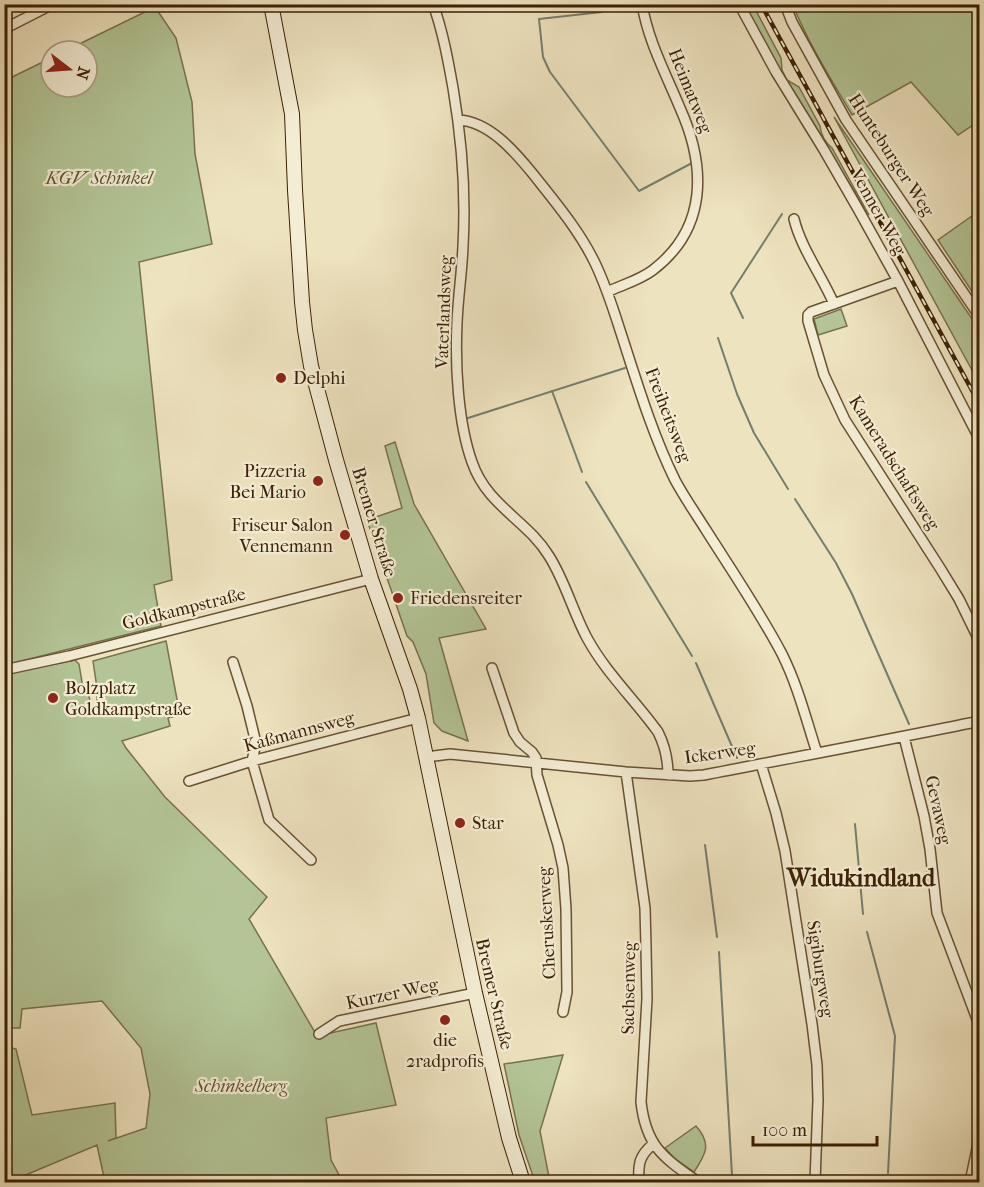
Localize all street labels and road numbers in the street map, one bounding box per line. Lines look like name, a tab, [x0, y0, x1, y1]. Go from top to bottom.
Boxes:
street label: Heimatweg	[663, 46, 717, 137]
street label: Hunteburger Weg	[844, 90, 939, 221]
street label: Venner Weg	[845, 164, 911, 259]
street label: Vaterlandsweg	[431, 255, 456, 370]
street label: Freiheitsweg	[640, 364, 696, 466]
street label: Kameradschaftsweg	[844, 392, 944, 534]
street label: Bremer Straße	[347, 464, 401, 580]
street label: Goldkampstraße	[120, 583, 248, 634]
street label: Kaßmannsweg	[241, 707, 357, 757]
street label: Ickerweg	[683, 738, 757, 768]
street label: Gevaweg	[920, 774, 956, 847]
street label: Cheruskerweg	[534, 866, 560, 980]
street label: Sigiburgweg	[802, 919, 838, 1019]
street label: Bremer Straße	[471, 936, 517, 1052]
street label: Sachsenweg	[618, 941, 640, 1035]
street label: Kurzer Weg	[344, 974, 440, 1014]

